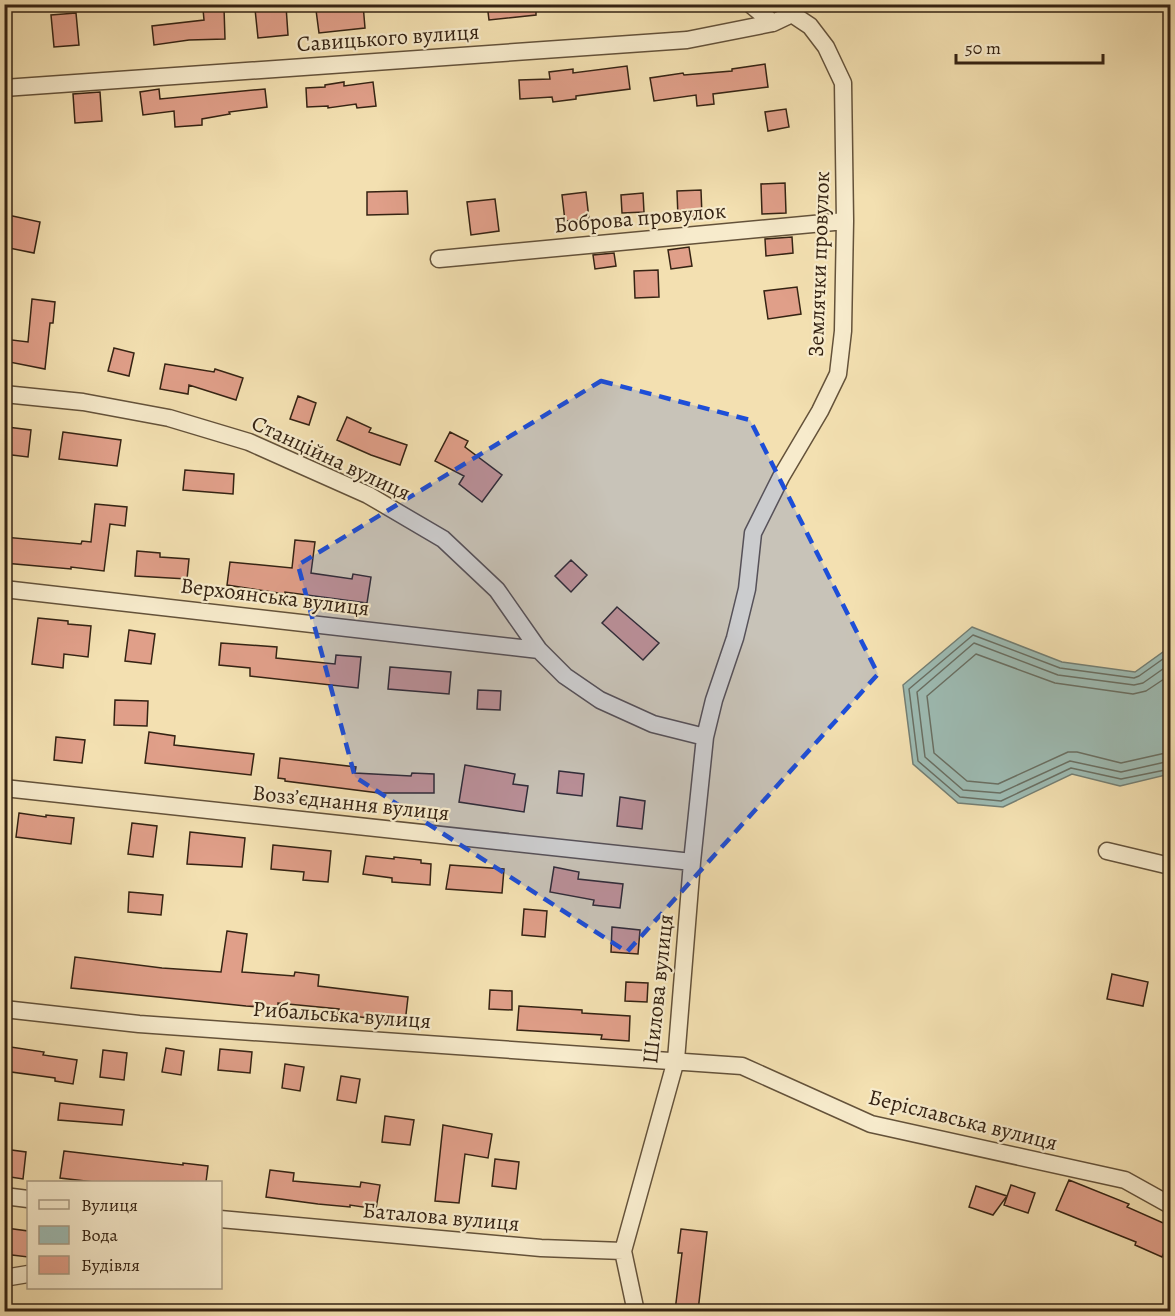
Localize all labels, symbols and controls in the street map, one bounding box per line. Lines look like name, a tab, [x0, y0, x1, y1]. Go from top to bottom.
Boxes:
street label: Савицького вулиця	[296, 17, 480, 59]
scale bar	[956, 27, 1103, 65]
text: 50 m	[965, 36, 1001, 60]
street label: Землячки провулок	[801, 171, 837, 357]
street label: Боброва провулок	[553, 196, 727, 240]
street label: Станційна вулиця	[247, 408, 415, 508]
street label: Верхоянська вулиця	[179, 571, 371, 623]
street label: Возз’єднання вулиця	[251, 778, 451, 828]
street label: Шилова вулиця	[635, 913, 681, 1065]
street label: Рибальська вулиця	[252, 994, 432, 1036]
street label: Беріславська вулиця	[865, 1082, 1061, 1158]
legend	[27, 1181, 222, 1289]
text: Вулиця	[81, 1193, 138, 1217]
street label: Баталова вулиця	[361, 1195, 521, 1239]
text: Вода	[81, 1223, 119, 1247]
text: Будівля	[81, 1253, 140, 1277]

